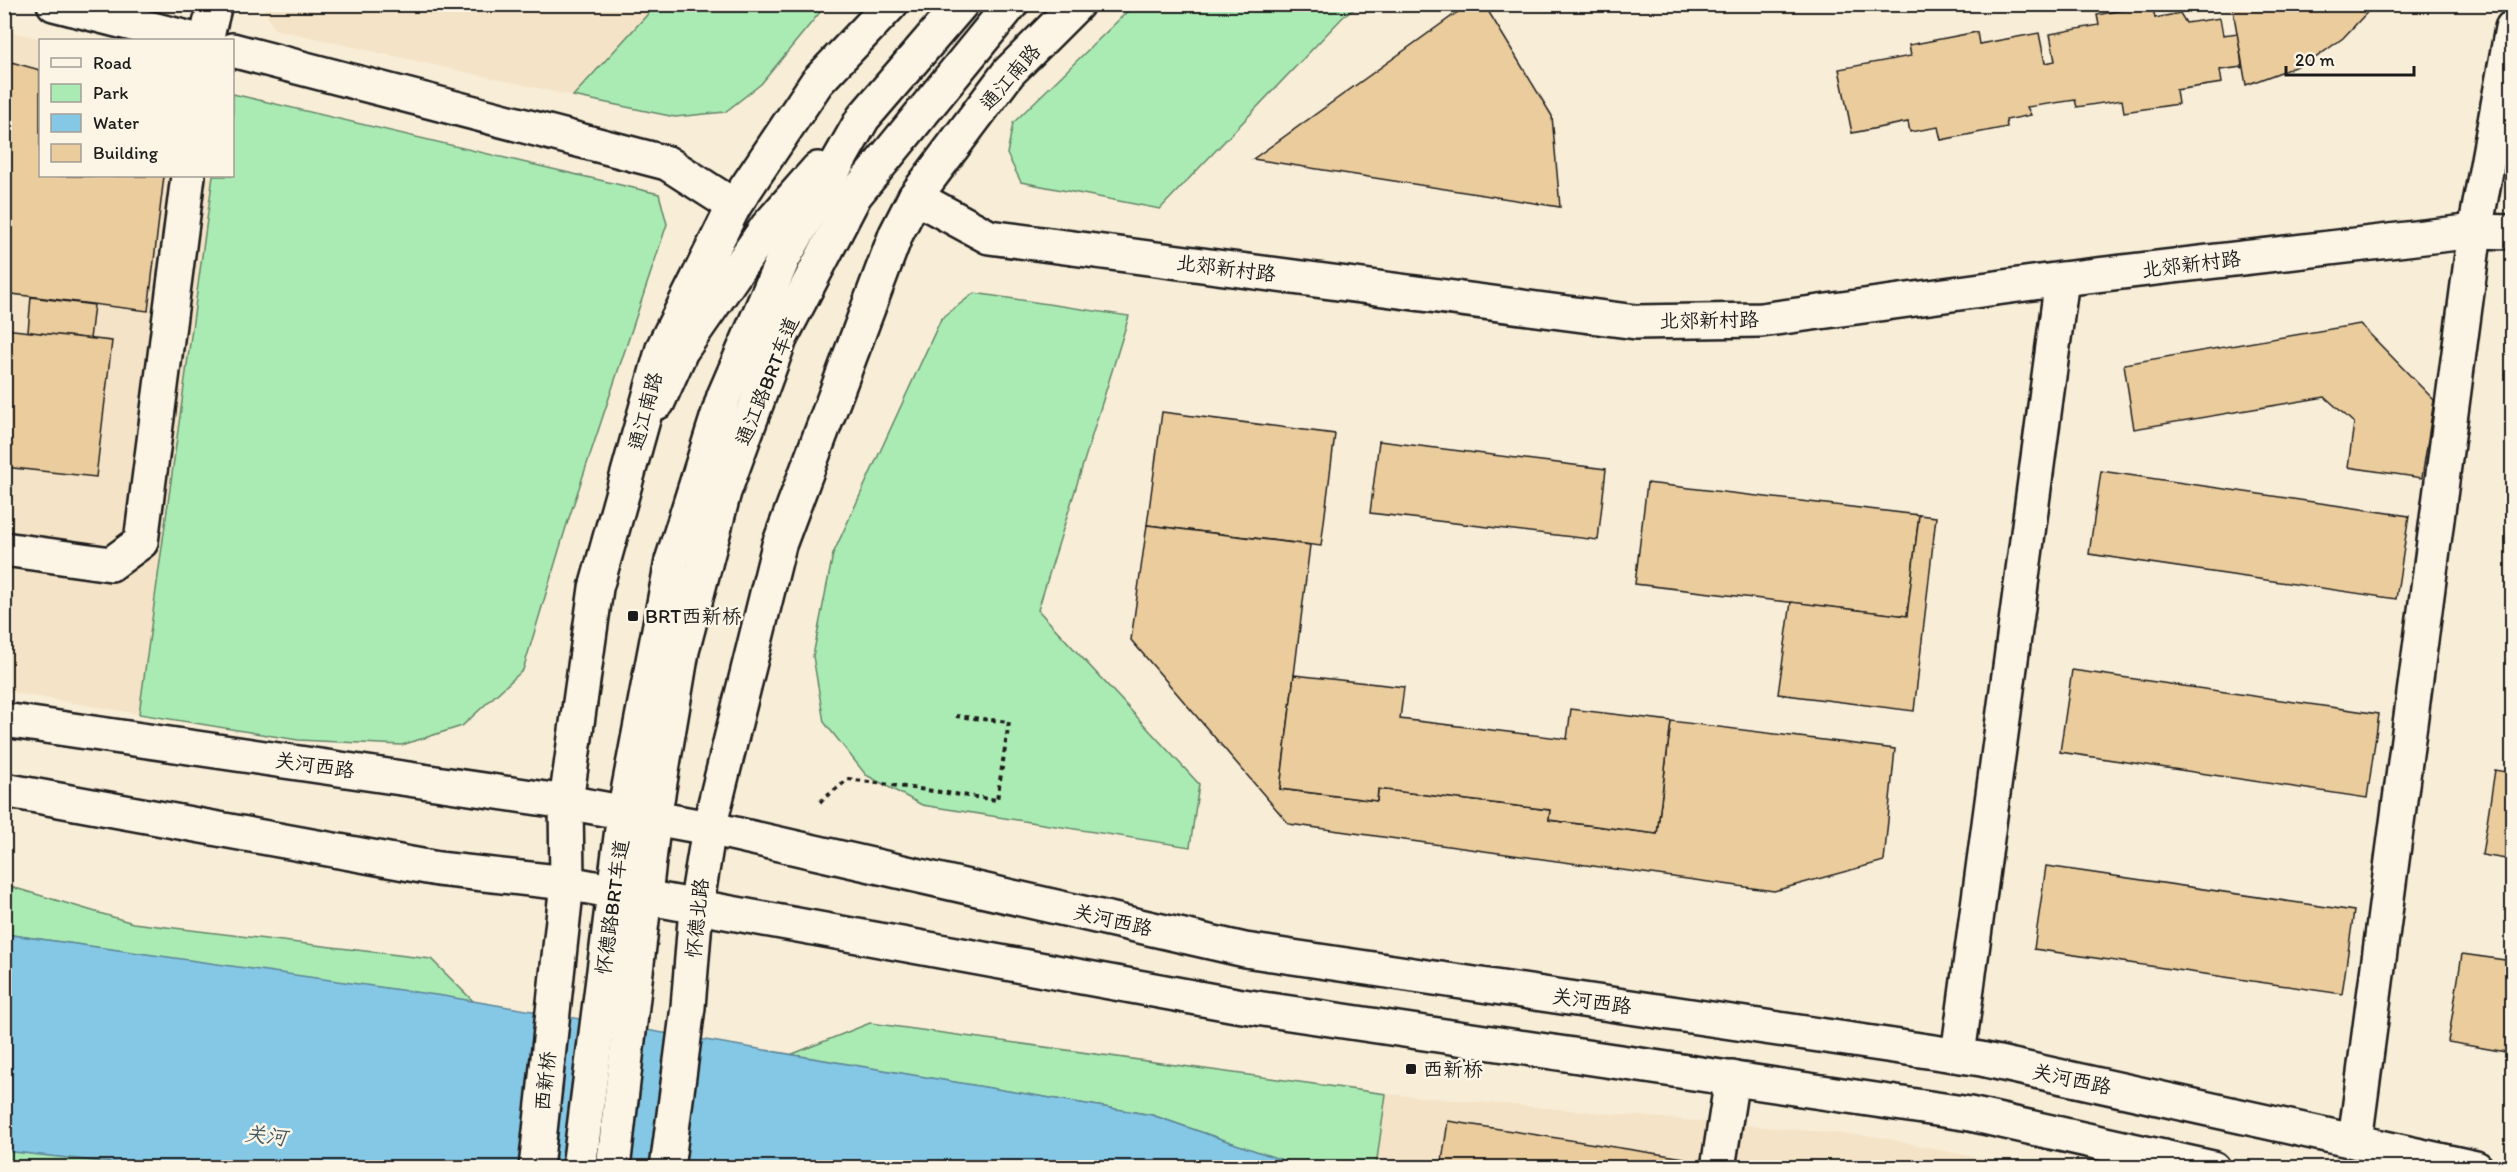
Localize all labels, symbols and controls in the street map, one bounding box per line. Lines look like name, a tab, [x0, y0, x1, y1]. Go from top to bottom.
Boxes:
street label: 通江南路	[975, 38, 1046, 115]
legend	[39, 39, 234, 177]
scale bar	[2286, 39, 2414, 77]
text: 20 m	[2295, 49, 2335, 71]
text: Road	[93, 52, 132, 74]
text: Park	[93, 82, 128, 104]
text: Water	[93, 112, 139, 134]
text: Building	[93, 142, 159, 164]
street label: 北郊新村路	[2140, 246, 2243, 282]
street label: 北郊新村路	[1175, 250, 1278, 286]
street label: 北郊新村路	[1659, 307, 1760, 333]
street label: 通江路BRT车道	[730, 313, 804, 449]
street label: 通江南路	[623, 368, 667, 453]
place label: BRT西新桥	[645, 604, 742, 628]
marker: BRT西新桥	[626, 609, 640, 623]
street label: 关河西路	[274, 748, 357, 783]
street label: 怀德路BRT车道	[591, 838, 633, 976]
street label: 怀德北路	[681, 876, 713, 959]
street label: 关河西路	[1071, 899, 1156, 941]
street label: 关河西路	[1551, 984, 1634, 1019]
street label: 西新桥	[530, 1050, 560, 1112]
place label: 西新桥	[1423, 1057, 1483, 1081]
street label: 关河西路	[2030, 1059, 2115, 1099]
marker: 西新桥	[1404, 1062, 1418, 1076]
water label: 关河	[244, 1120, 291, 1150]

